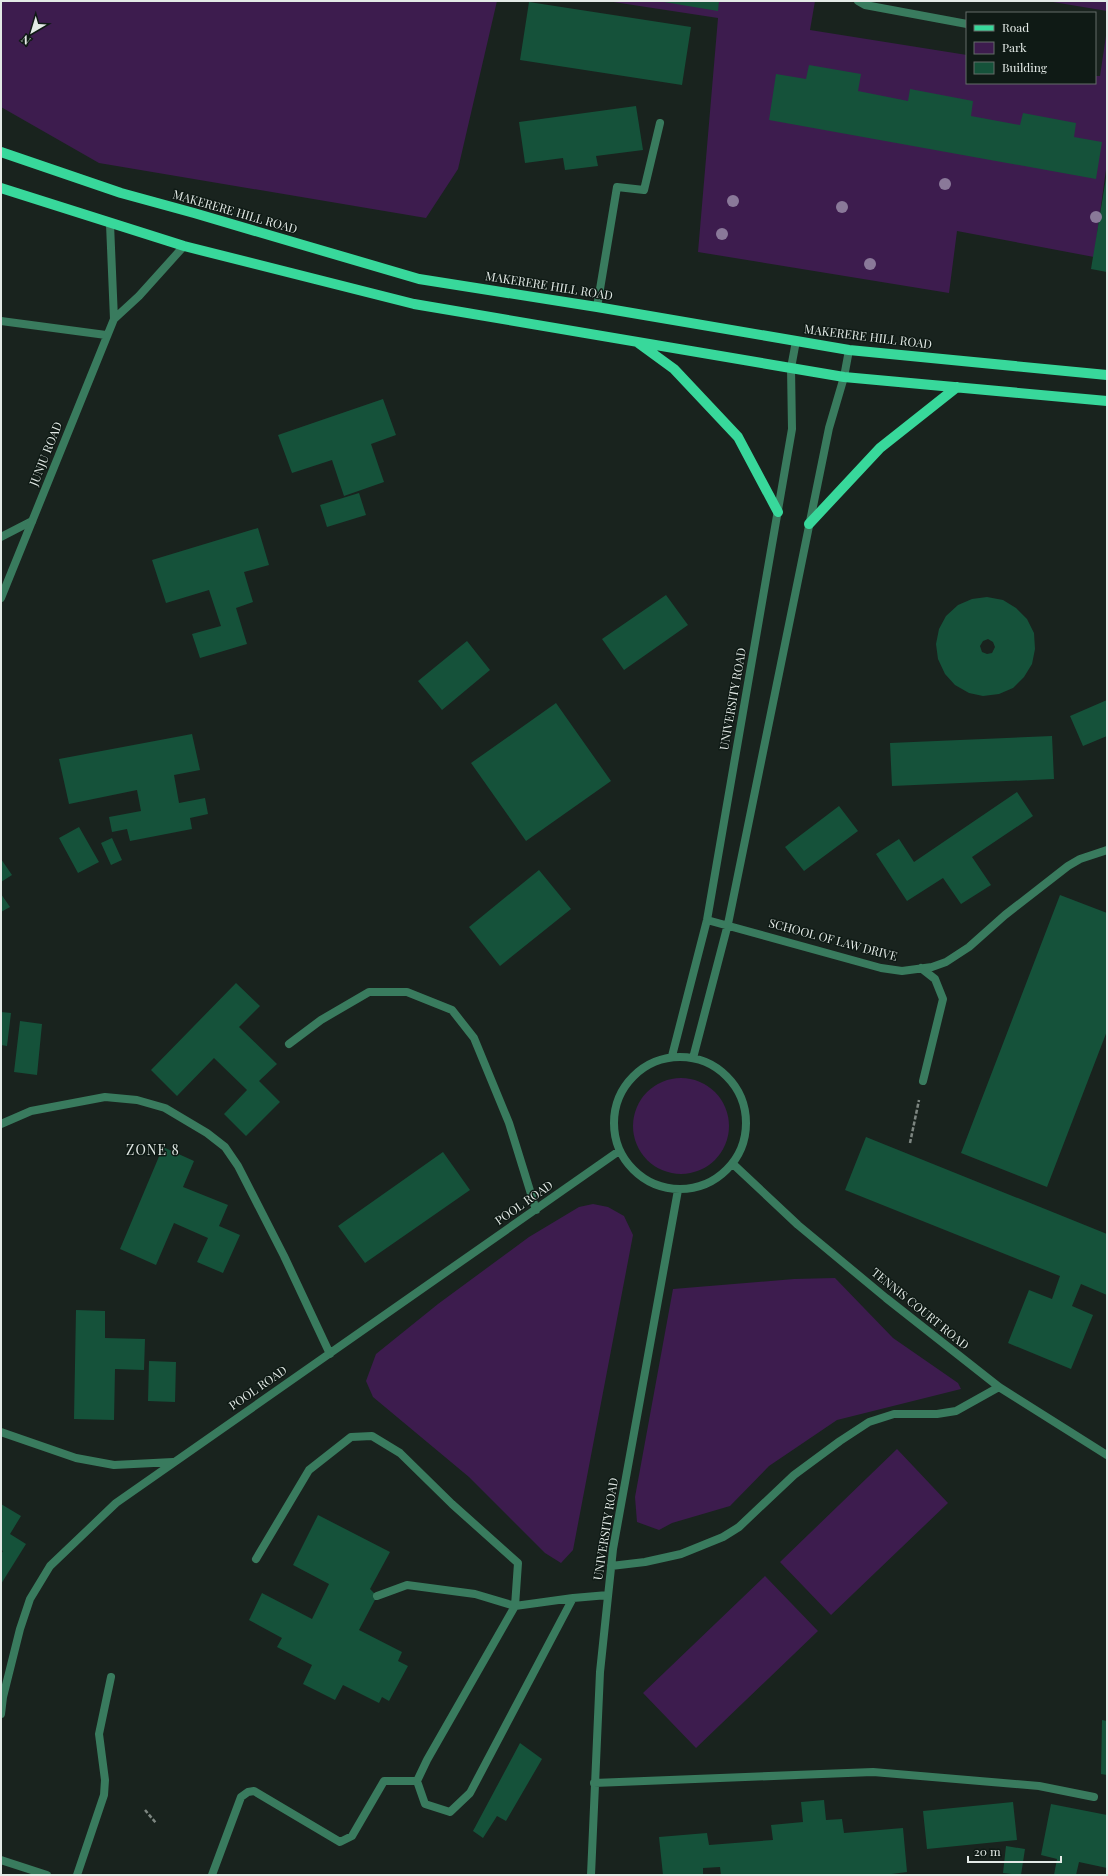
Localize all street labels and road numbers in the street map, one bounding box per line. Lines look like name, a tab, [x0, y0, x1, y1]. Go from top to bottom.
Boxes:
street label: MAKERERE HILL ROAD	[171, 186, 300, 237]
street label: MAKERERE HILL ROAD	[484, 267, 614, 303]
street label: MAKERERE HILL ROAD	[803, 320, 933, 352]
street label: JUNJU ROAD	[25, 419, 65, 489]
street label: UNIVERSITY ROAD	[715, 646, 749, 751]
street label: SCHOOL OF LAW DRIVE	[767, 914, 899, 964]
street label: POOL ROAD	[491, 1176, 556, 1228]
street label: TENNIS COURT ROAD	[869, 1264, 973, 1353]
street label: POOL ROAD	[225, 1361, 290, 1413]
street label: UNIVERSITY ROAD	[589, 1476, 621, 1581]

